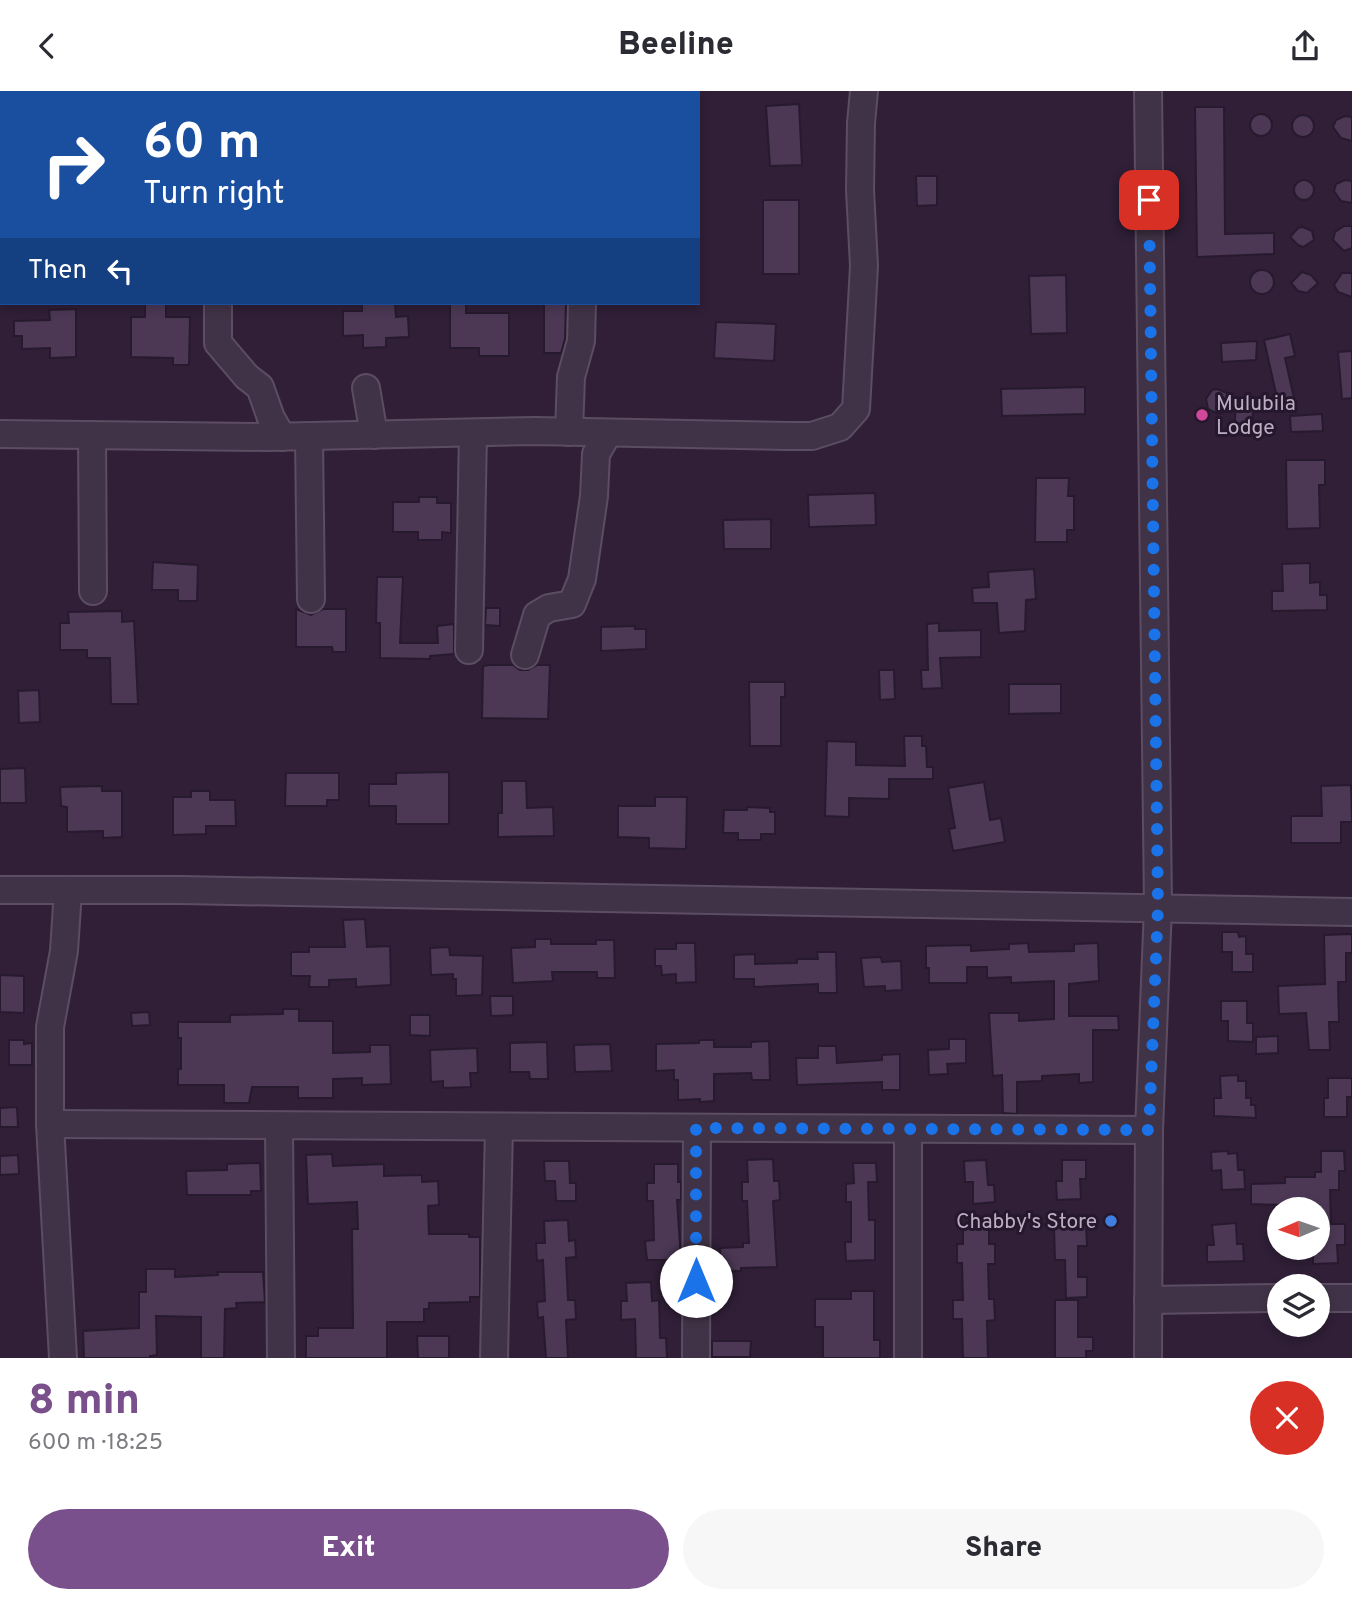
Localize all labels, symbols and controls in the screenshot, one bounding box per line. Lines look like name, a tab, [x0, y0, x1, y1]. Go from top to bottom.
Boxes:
text: Beeline	[618, 26, 734, 66]
icon: back	[28, 27, 66, 65]
icon: share	[1286, 27, 1324, 65]
text: 60 m	[143, 114, 261, 176]
icon: right	[28, 119, 119, 210]
pin	[1119, 170, 1179, 230]
text: Turn right	[143, 175, 285, 215]
icon: arrive	[1130, 181, 1168, 219]
icon: left	[101, 252, 139, 290]
text: Then	[28, 255, 87, 288]
place label: Mulubila Lodge	[1216, 391, 1296, 442]
marker: Mulubila Lodge	[1194, 407, 1210, 423]
north arrow	[1267, 1197, 1330, 1260]
map controls	[1267, 1197, 1330, 1337]
place label: Chabby's Store	[956, 1209, 1097, 1236]
marker: Chabby's Store	[1103, 1213, 1119, 1229]
position arrow	[659, 1244, 733, 1318]
button: layers	[1267, 1274, 1330, 1337]
text: 8 min	[28, 1376, 140, 1429]
button: close	[1250, 1381, 1324, 1455]
text: 600 m · 18:25	[28, 1429, 163, 1458]
button: Exit	[28, 1509, 669, 1589]
button: Share	[683, 1509, 1324, 1589]

